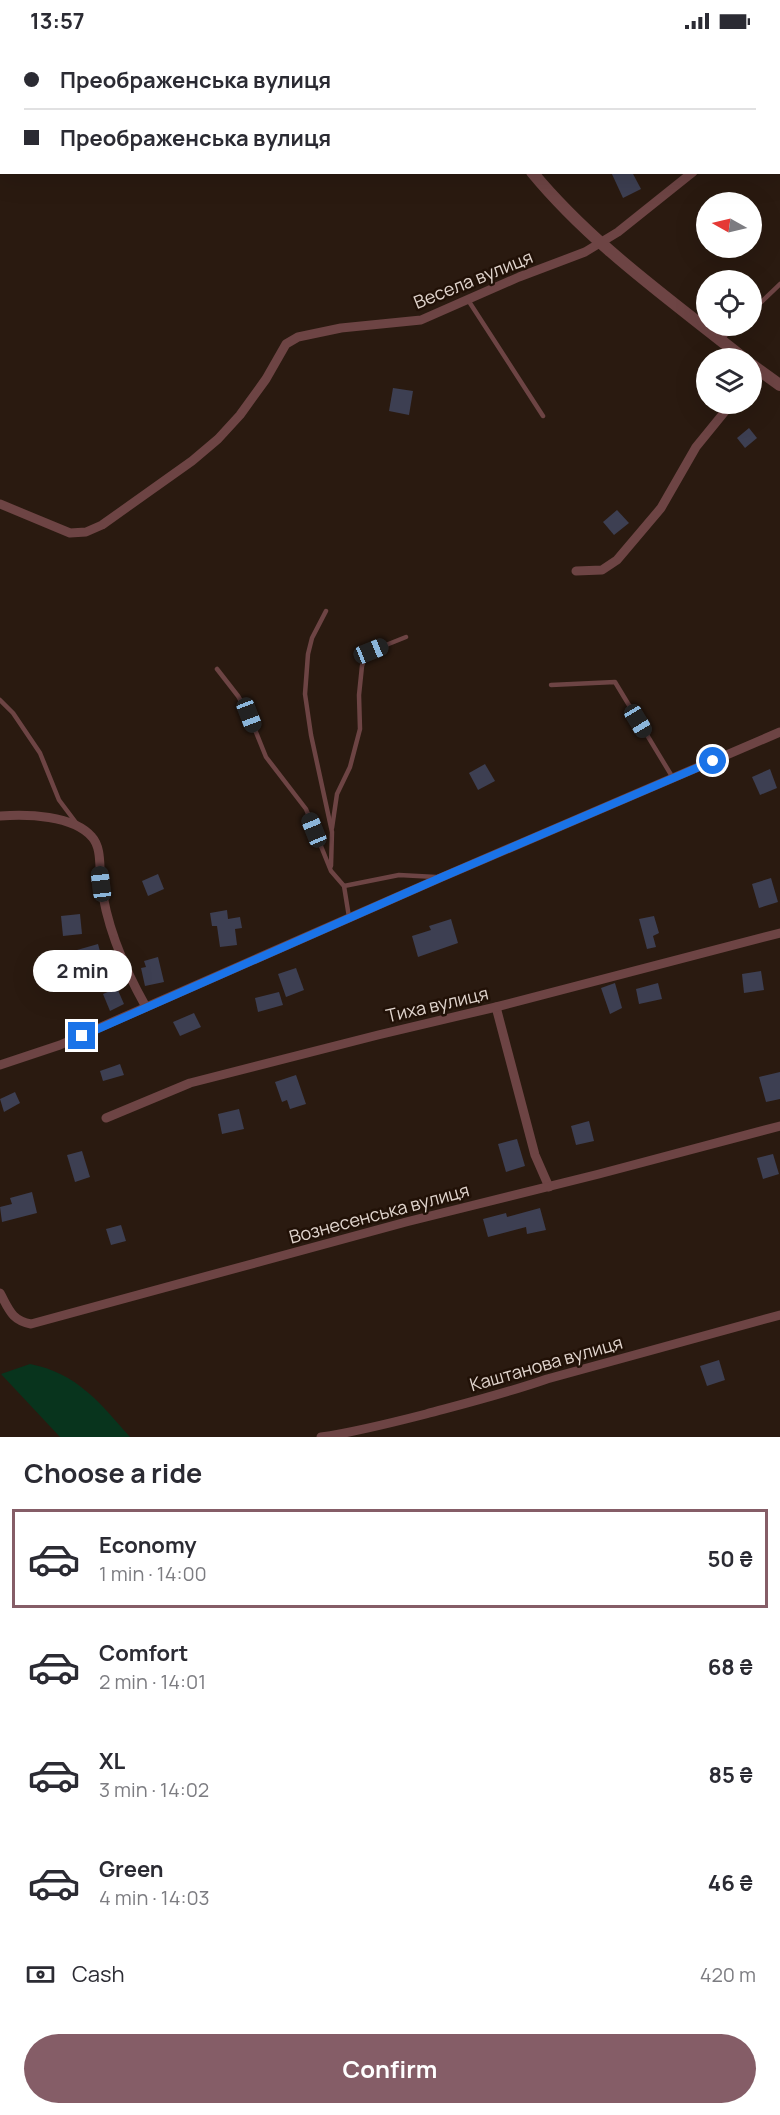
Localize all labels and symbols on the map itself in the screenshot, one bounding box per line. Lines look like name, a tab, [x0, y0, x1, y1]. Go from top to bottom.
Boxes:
north arrow	[696, 192, 762, 258]
street label: Весела вулиця	[410, 244, 536, 314]
car	[351, 636, 391, 666]
car	[234, 695, 264, 735]
car	[621, 701, 655, 741]
route start	[699, 747, 726, 774]
car	[299, 810, 329, 850]
car	[90, 865, 112, 903]
callout: 2 min	[32, 949, 132, 991]
street label: Тиха вулиця	[384, 981, 490, 1027]
route end	[68, 1022, 95, 1049]
street label: Вознесенська вулиця	[286, 1177, 472, 1249]
street label: Каштанова вулиця	[467, 1330, 625, 1396]

